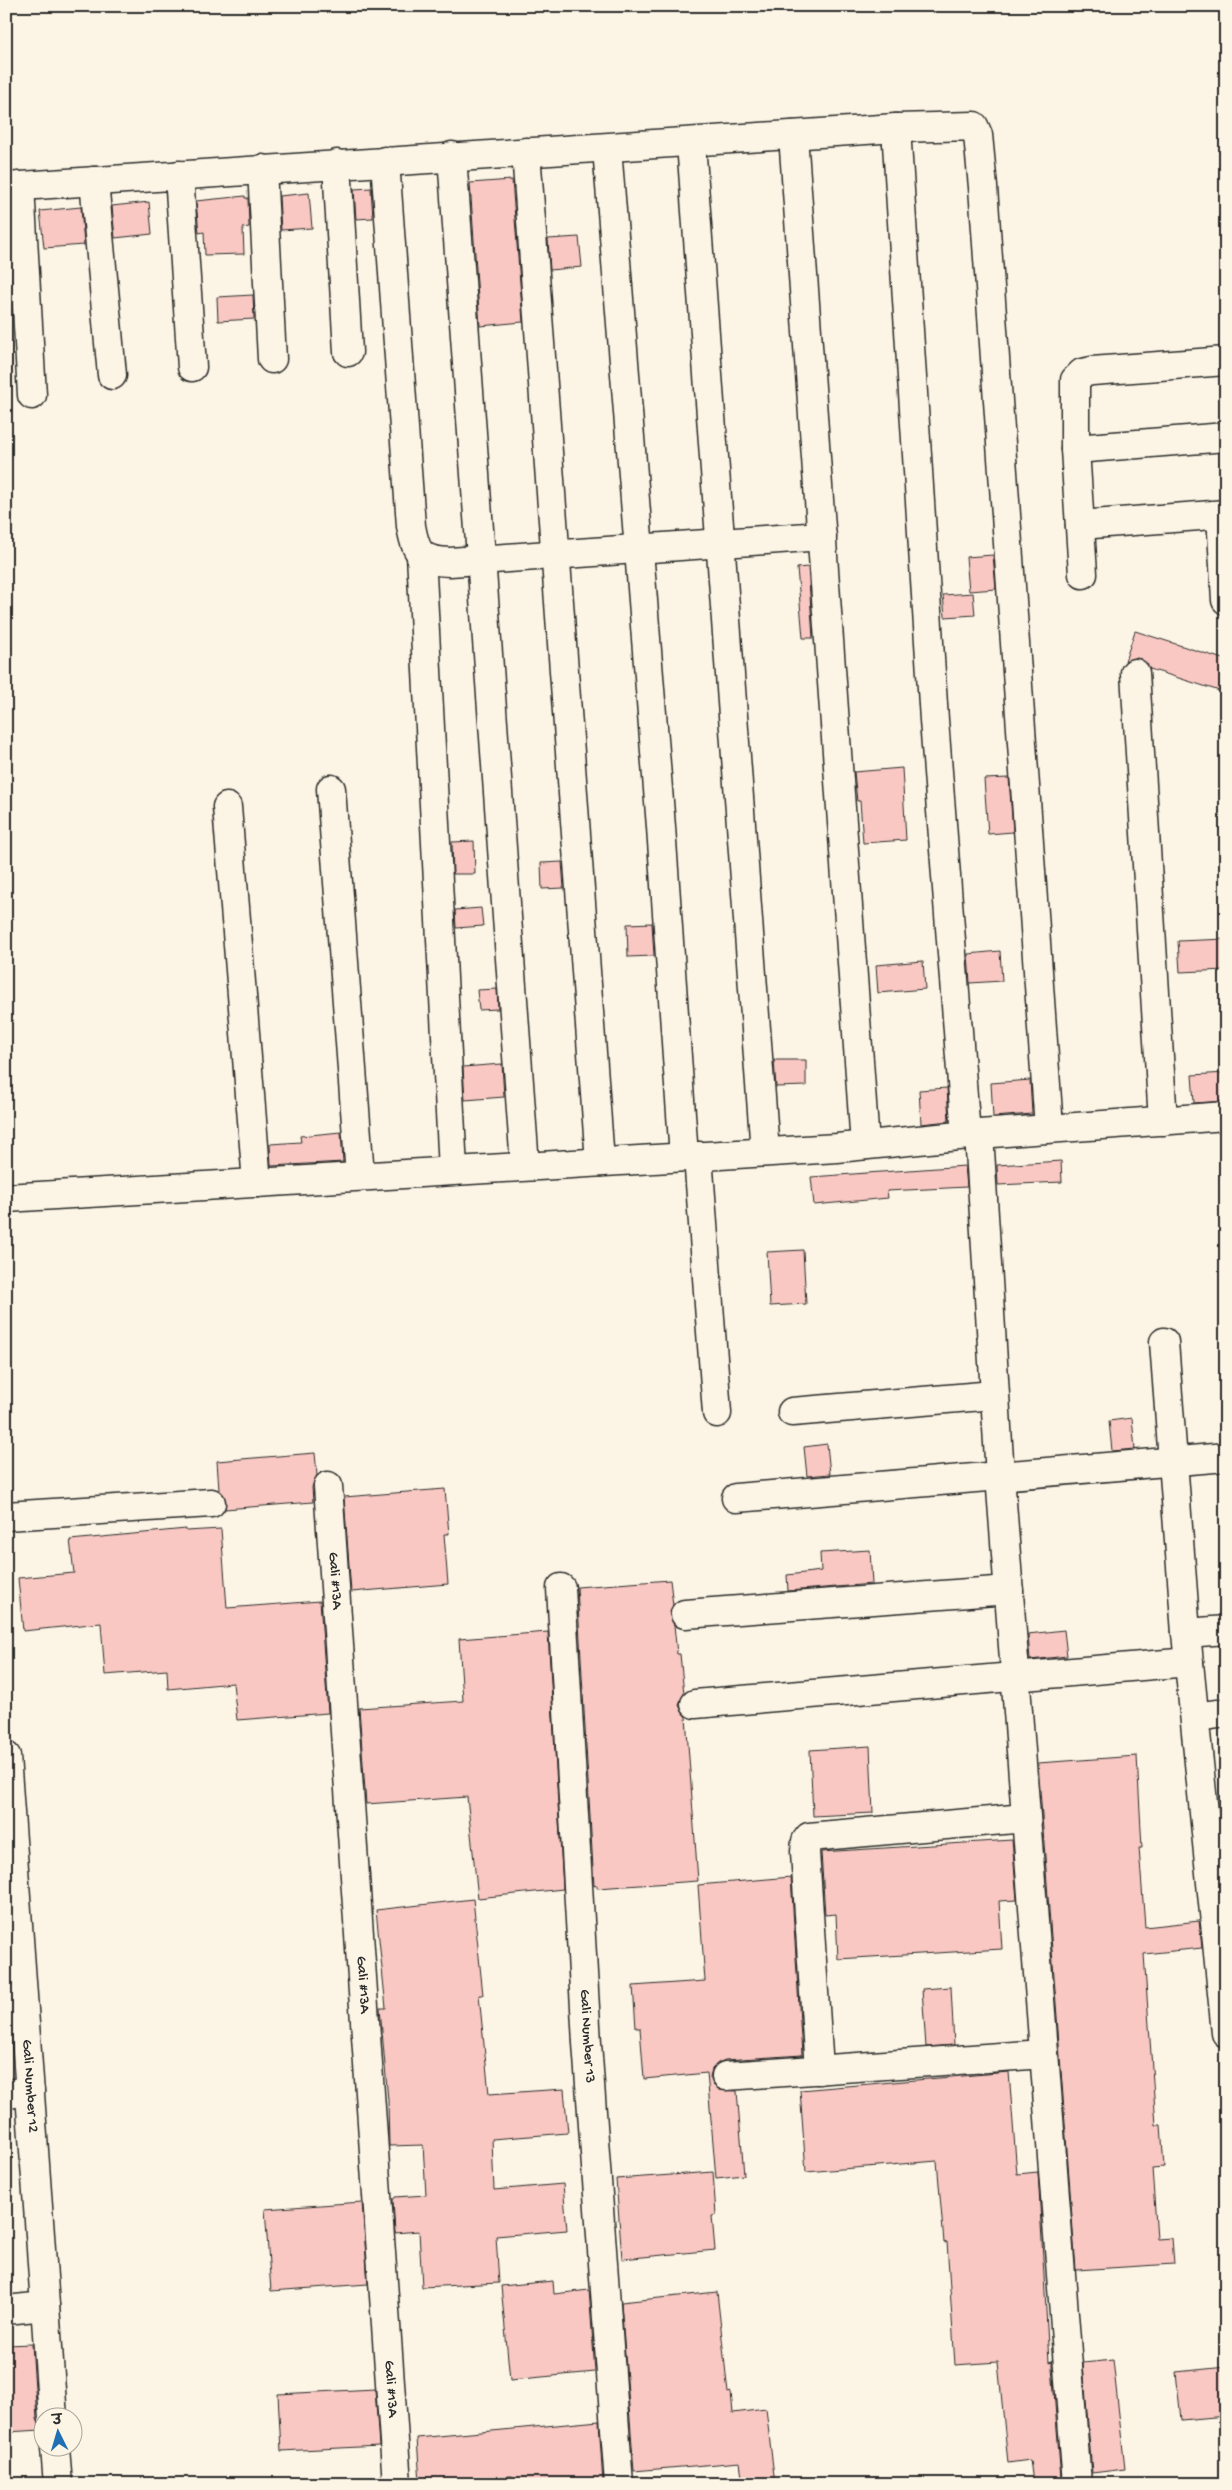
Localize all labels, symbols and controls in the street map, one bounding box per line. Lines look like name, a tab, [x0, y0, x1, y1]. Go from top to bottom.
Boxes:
street label: Gali #13A	[324, 1551, 346, 1611]
street label: Gali #13A	[352, 1956, 374, 2015]
street label: Gali Number 13	[575, 1989, 599, 2084]
street label: Gali Number 12	[17, 2039, 42, 2133]
street label: Gali #13A	[379, 2360, 401, 2419]
north arrow	[32, 2408, 82, 2458]
text: उ	[50, 2413, 64, 2431]

